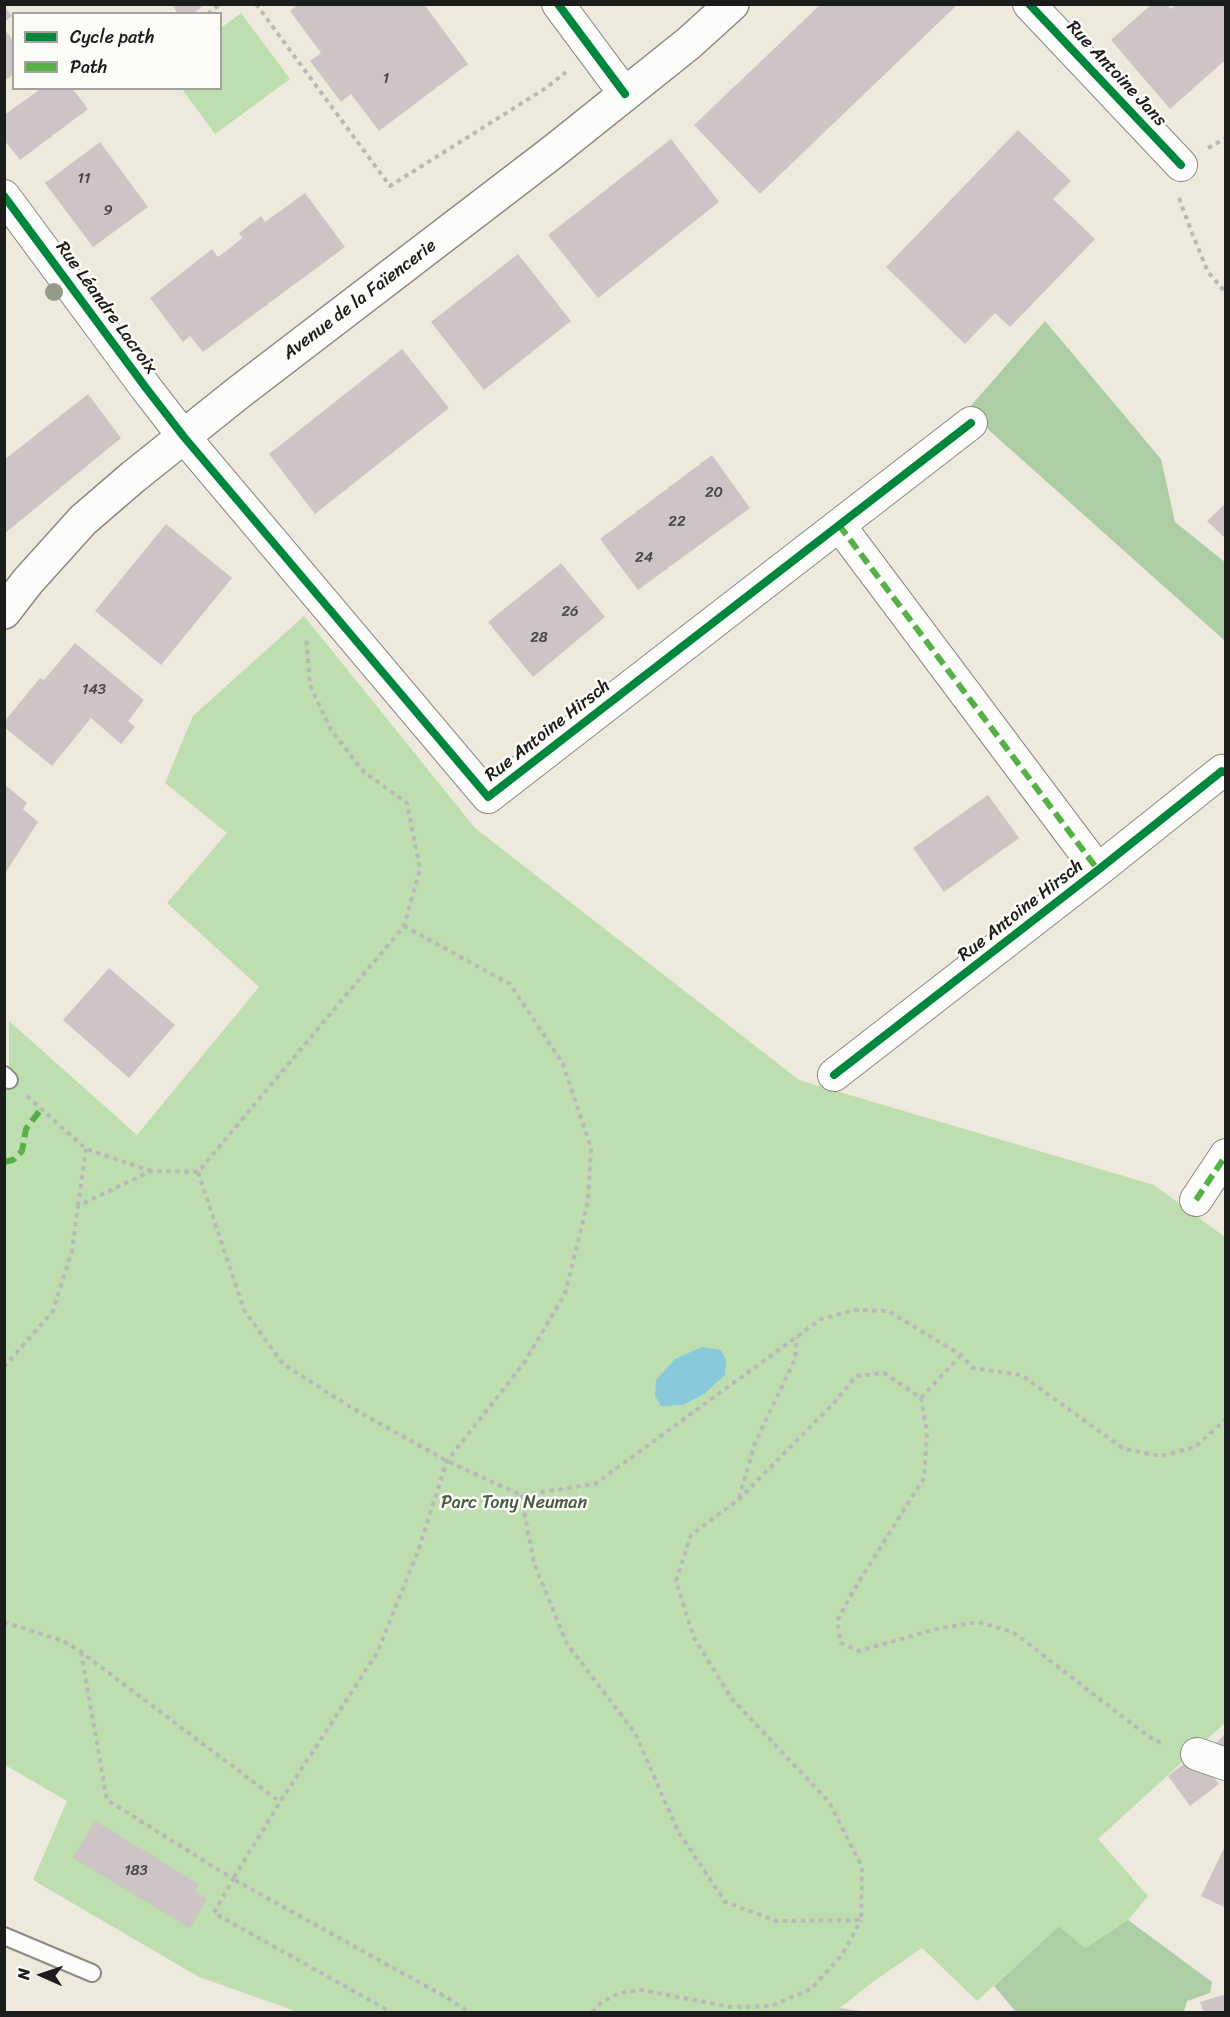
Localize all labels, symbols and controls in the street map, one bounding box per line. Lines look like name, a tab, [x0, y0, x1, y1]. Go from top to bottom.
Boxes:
legend	[12, 12, 222, 90]
street label: Rue Antoine Jans	[1062, 17, 1170, 131]
text: Cycle path	[70, 21, 154, 53]
text: Path	[70, 51, 107, 83]
house number: 1	[383, 70, 389, 88]
house number: 11	[78, 170, 90, 188]
house number: 9	[103, 202, 113, 220]
street label: Avenue de la Faïencerie	[279, 235, 441, 365]
street label: Rue Léandre Lacroix	[51, 237, 161, 379]
house number: 20	[705, 484, 723, 502]
house number: 22	[668, 513, 686, 531]
house number: 24	[635, 549, 653, 567]
house number: 26	[561, 603, 579, 621]
house number: 28	[530, 629, 548, 647]
street label: Rue Antoine Hirsch	[481, 675, 615, 787]
house number: 143	[82, 681, 106, 699]
street label: Rue Antoine Hirsch	[954, 855, 1088, 967]
park label: Parc Tony Neuman	[441, 1492, 587, 1514]
house number: 183	[124, 1862, 148, 1880]
north arrow	[12, 1945, 72, 2005]
text: N	[9, 1968, 38, 1980]

